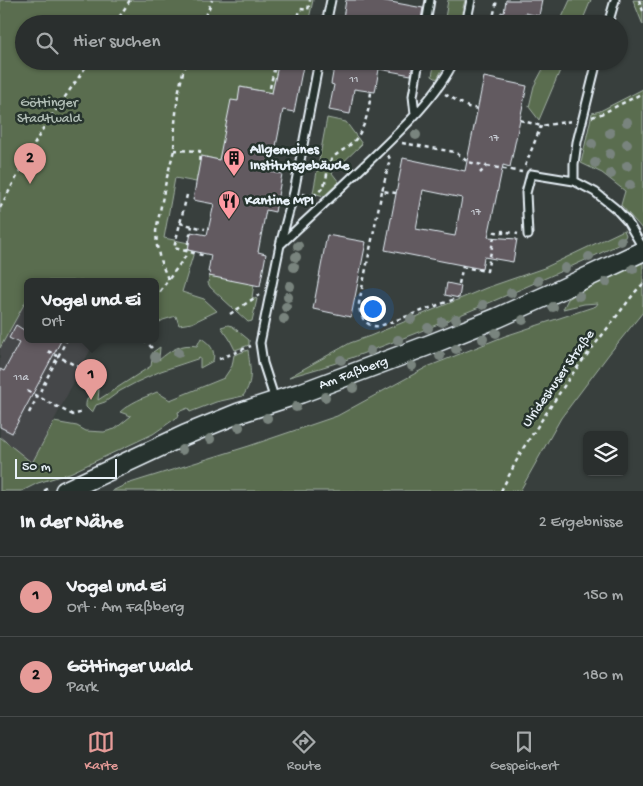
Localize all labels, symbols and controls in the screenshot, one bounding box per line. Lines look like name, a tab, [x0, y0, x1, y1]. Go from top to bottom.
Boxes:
search box	[15, 15, 628, 70]
icon: search	[33, 29, 61, 57]
text: Hier suchen	[73, 31, 160, 54]
house number: 11	[349, 74, 358, 86]
park label: Göttinger Stadtwald	[17, 95, 83, 128]
house number: 17	[488, 133, 499, 145]
place label: Allgemeines Institutsgebäude	[249, 142, 350, 175]
pin: 2	[14, 143, 46, 184]
building icon: Allgemeines Institutsgebäude	[222, 146, 246, 177]
restaurant icon: Kantine MPI	[217, 189, 241, 220]
place label: Kantine MPI	[244, 193, 314, 210]
house number: 17	[470, 207, 481, 219]
popup	[24, 278, 159, 343]
text: Vogel und Ei	[42, 290, 141, 313]
your location	[360, 296, 386, 322]
text: Ort	[42, 313, 64, 332]
street label: Ulrideshuser Straße	[519, 326, 599, 431]
street label: Am Faßberg	[317, 353, 391, 394]
pin: 1	[75, 359, 107, 400]
house number: 11a	[13, 372, 29, 384]
map controls	[583, 431, 628, 476]
button: layers	[583, 431, 628, 476]
scale bar	[15, 456, 118, 479]
text: 50 m	[22, 459, 51, 476]
text: In der Nähe	[20, 511, 123, 536]
text: 2 Ergebnisse	[539, 514, 623, 533]
text: Vogel und Ei	[67, 576, 166, 599]
text: 1	[33, 587, 39, 606]
text: 150 m	[584, 587, 623, 606]
text: Ort · Am Faßberg	[67, 599, 184, 618]
text: Göttinger Wald	[67, 656, 191, 679]
text: 2	[32, 667, 40, 686]
text: 180 m	[584, 667, 623, 686]
text: Park	[67, 679, 98, 698]
tab: Karte	[84, 728, 118, 775]
tab: Route	[287, 728, 321, 775]
tab: Gespeichert	[490, 728, 558, 775]

